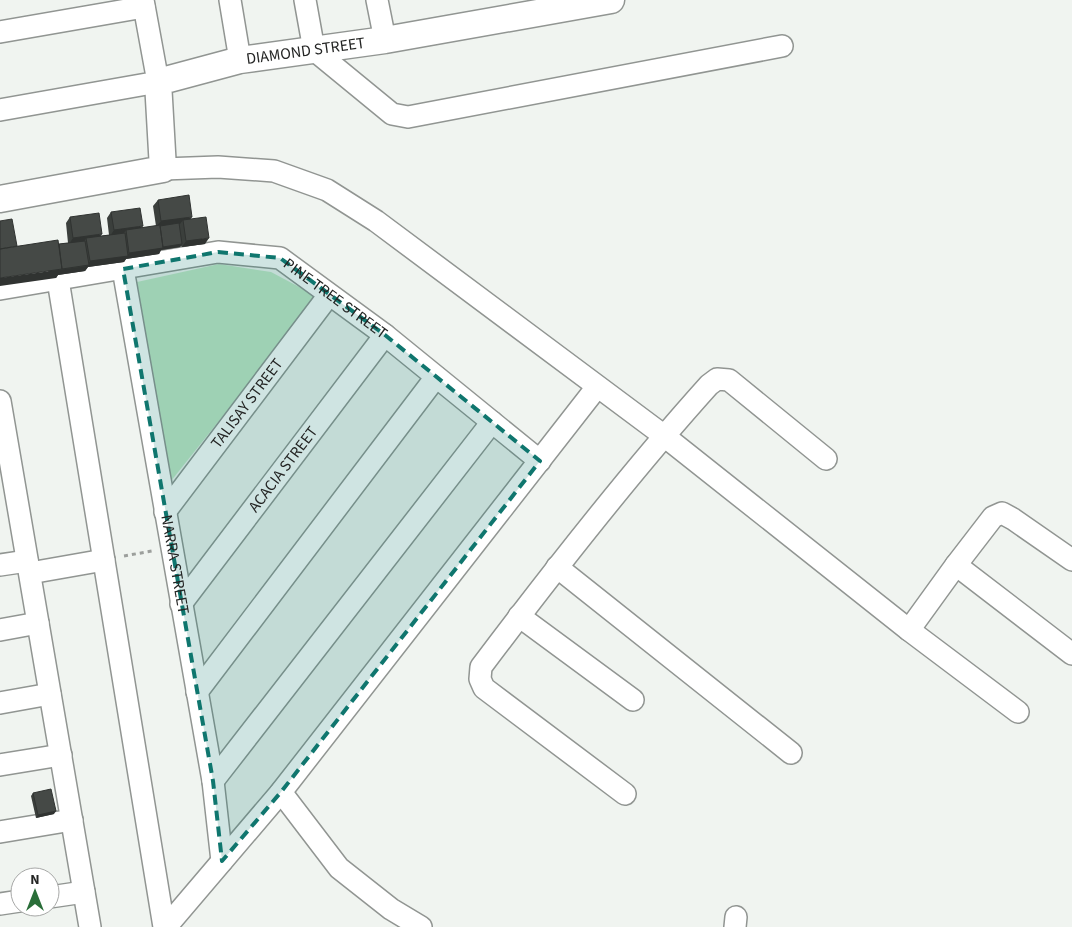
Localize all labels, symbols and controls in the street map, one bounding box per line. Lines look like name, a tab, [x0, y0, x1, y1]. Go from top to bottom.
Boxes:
street label: DIAMOND STREET	[245, 32, 367, 70]
street label: PINE TREE STREET	[279, 253, 392, 344]
street label: TALISAY STREET	[206, 354, 289, 453]
street label: ACACIA STREET	[243, 421, 323, 517]
street label: NARRA STREET	[155, 513, 195, 616]
north arrow	[10, 867, 60, 917]
text: N	[30, 870, 40, 890]

